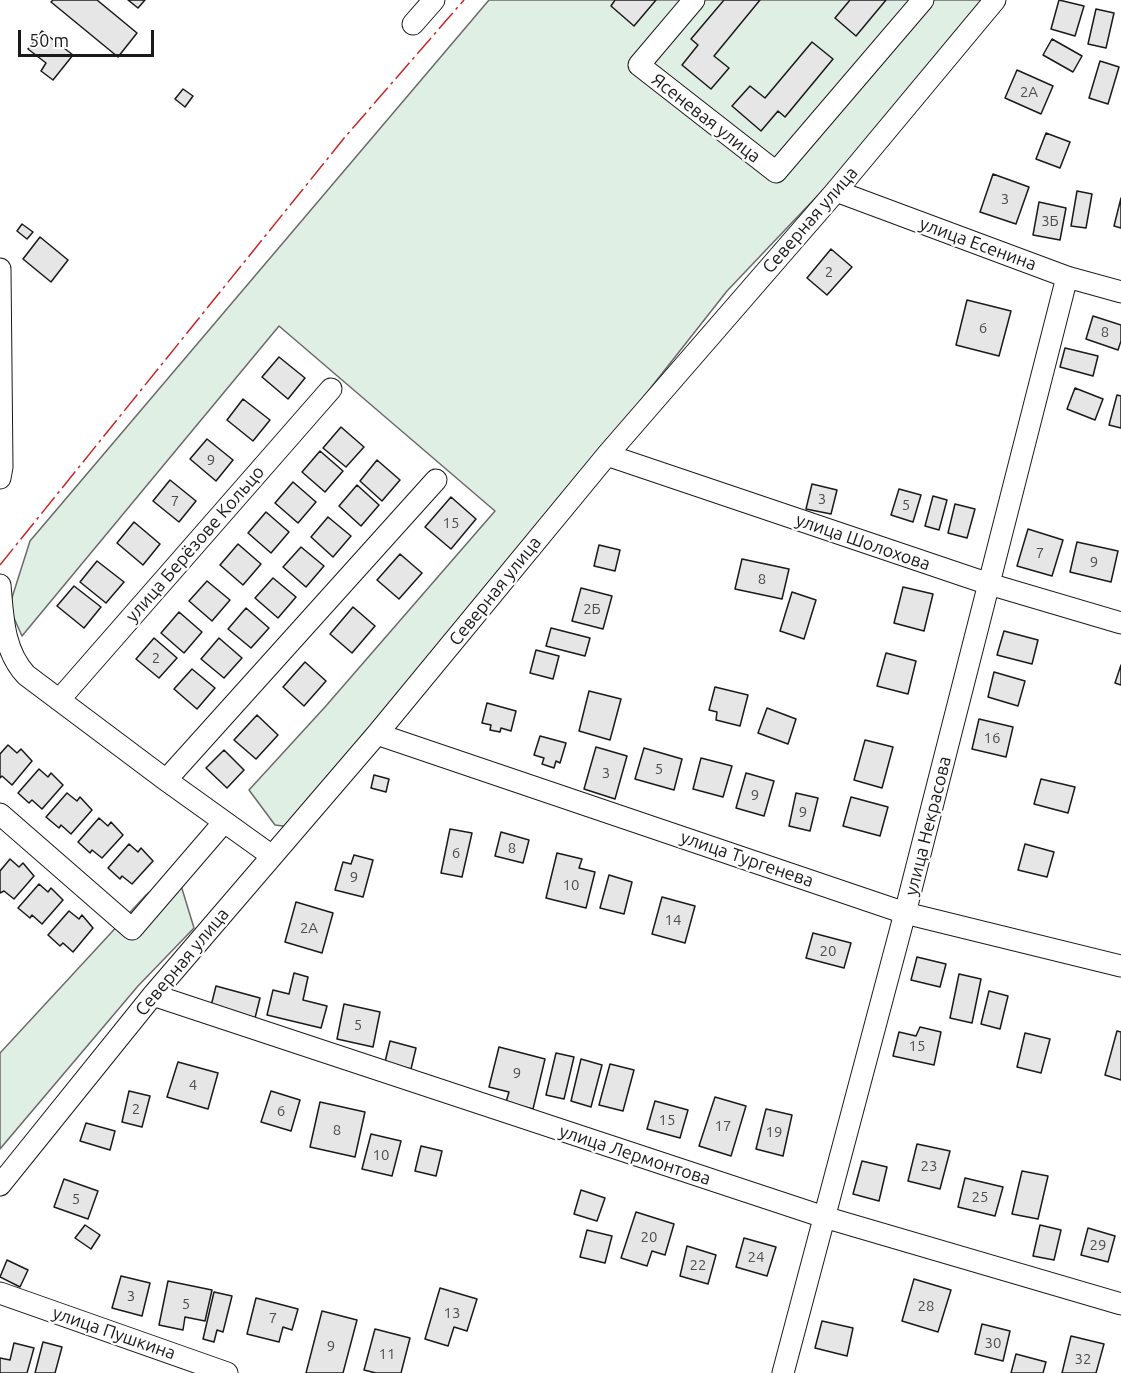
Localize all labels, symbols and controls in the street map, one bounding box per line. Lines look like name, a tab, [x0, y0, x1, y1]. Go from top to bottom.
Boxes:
scale bar	[21, 18, 158, 56]
text: 50 m	[29, 30, 69, 50]
street label: Ясеневая улица	[647, 69, 765, 167]
house number: 2А	[1020, 83, 1038, 101]
street label: Северная улица	[758, 162, 862, 278]
house number: 3	[1001, 190, 1009, 208]
house number: 3Б	[1041, 212, 1059, 230]
street label: улица Есенина	[917, 213, 1039, 275]
house number: 2	[825, 263, 833, 281]
house number: 6	[979, 319, 987, 337]
house number: 8	[1101, 323, 1109, 341]
house number: 9	[207, 451, 215, 469]
street label: улица Берёзове Кольцо	[121, 461, 269, 627]
house number: 3	[818, 490, 826, 508]
house number: 7	[171, 492, 179, 510]
house number: 5	[902, 496, 910, 514]
street label: улица Шолохова	[793, 509, 933, 575]
house number: 15	[443, 514, 459, 532]
street label: Северная улица	[444, 532, 546, 650]
house number: 7	[1036, 544, 1044, 562]
house number: 9	[1090, 553, 1098, 571]
house number: 8	[758, 570, 766, 588]
house number: 2Б	[583, 600, 601, 618]
house number: 2	[152, 649, 160, 667]
house number: 16	[984, 729, 1000, 747]
street label: улица Некрасова	[900, 754, 956, 898]
house number: 5	[655, 760, 663, 778]
house number: 3	[602, 764, 610, 782]
house number: 9	[751, 786, 759, 804]
house number: 9	[799, 803, 807, 821]
street label: улица Тургенева	[678, 826, 816, 892]
house number: 8	[508, 839, 516, 857]
house number: 6	[452, 844, 460, 862]
house number: 9	[350, 868, 358, 886]
house number: 10	[563, 876, 579, 894]
street label: Северная улица	[131, 904, 233, 1020]
house number: 14	[665, 911, 681, 929]
house number: 2А	[300, 919, 318, 937]
house number: 20	[820, 942, 836, 960]
house number: 5	[354, 1016, 362, 1034]
house number: 15	[909, 1037, 925, 1055]
house number: 9	[513, 1064, 521, 1082]
house number: 4	[189, 1076, 197, 1094]
house number: 2	[132, 1100, 140, 1118]
house number: 6	[277, 1102, 285, 1120]
house number: 15	[659, 1111, 675, 1129]
house number: 17	[715, 1117, 731, 1135]
street label: улица Лермонтова	[556, 1120, 714, 1190]
house number: 8	[333, 1121, 341, 1139]
house number: 19	[766, 1123, 782, 1141]
house number: 10	[373, 1146, 389, 1164]
house number: 23	[921, 1157, 937, 1175]
house number: 25	[972, 1188, 988, 1206]
house number: 5	[72, 1190, 80, 1208]
house number: 20	[641, 1228, 657, 1246]
house number: 29	[1090, 1236, 1106, 1254]
house number: 24	[748, 1248, 764, 1266]
house number: 22	[690, 1256, 706, 1274]
house number: 3	[127, 1287, 135, 1305]
house number: 5	[182, 1295, 190, 1313]
house number: 28	[918, 1297, 934, 1315]
street label: улица Пушкина	[50, 1302, 178, 1364]
house number: 13	[444, 1304, 460, 1322]
house number: 7	[269, 1309, 277, 1327]
house number: 30	[985, 1334, 1001, 1352]
house number: 9	[327, 1337, 335, 1355]
house number: 11	[379, 1345, 395, 1363]
house number: 32	[1075, 1350, 1091, 1368]

